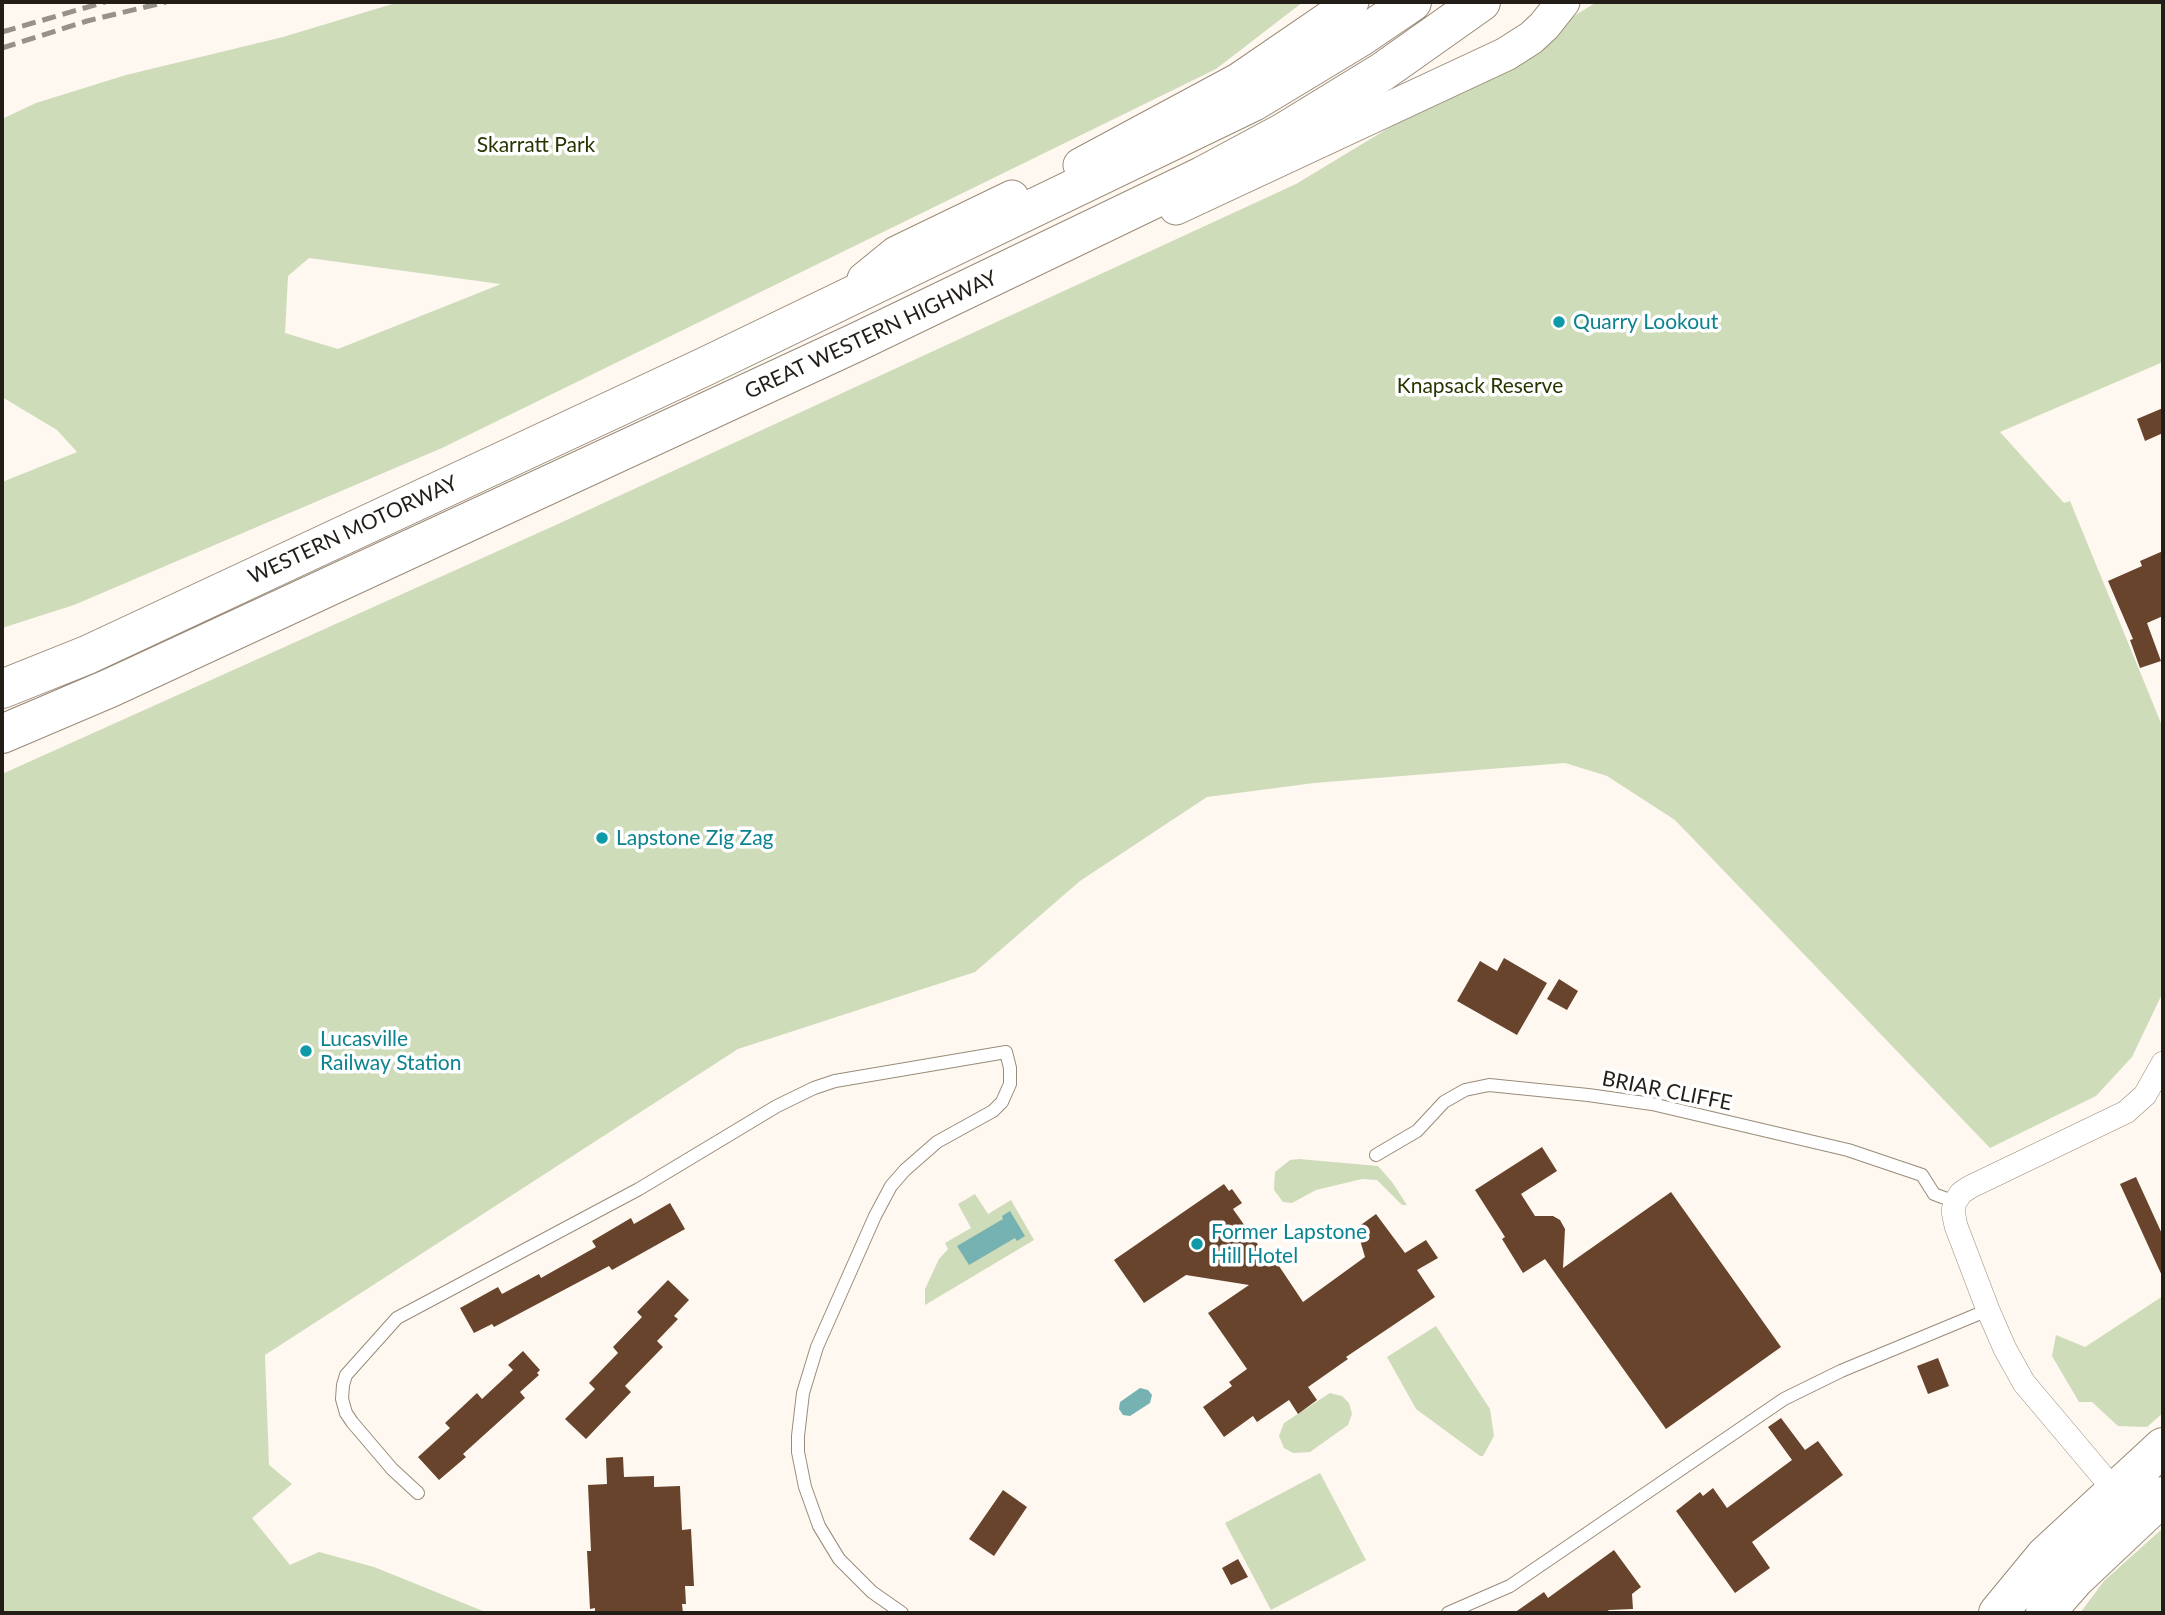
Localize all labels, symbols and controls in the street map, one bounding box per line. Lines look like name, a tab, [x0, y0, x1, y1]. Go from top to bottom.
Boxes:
park label: Skarratt Park	[477, 132, 595, 158]
street label: GREAT WESTERN HIGHWAY	[741, 265, 1001, 405]
place label: Quarry Lookout	[1573, 309, 1718, 335]
marker: Quarry Lookout	[1551, 314, 1567, 330]
park label: Knapsack Reserve	[1397, 373, 1563, 399]
street label: WESTERN MOTORWAY	[244, 470, 462, 590]
place label: Lapstone Zig Zag	[616, 825, 774, 851]
marker: Lapstone Zig Zag	[594, 830, 610, 846]
place label: Lucasville Railway Station	[320, 1026, 461, 1076]
marker: Lucasville Railway Station	[298, 1043, 314, 1059]
street label: BRIAR CLIFFE	[1600, 1066, 1734, 1116]
place label: Former Lapstone Hill Hotel	[1211, 1219, 1367, 1269]
marker: Former Lapstone Hill Hotel	[1189, 1236, 1205, 1252]

